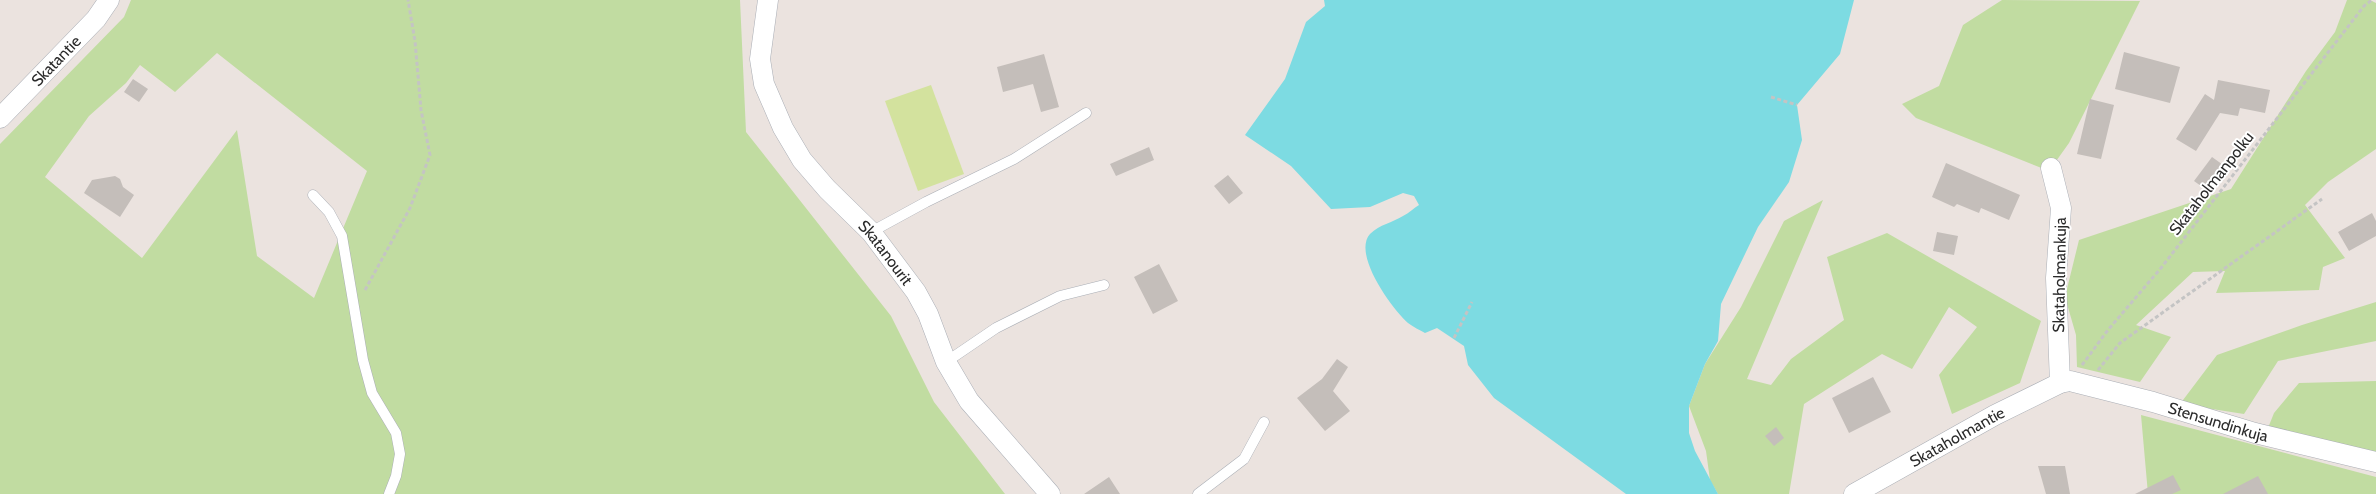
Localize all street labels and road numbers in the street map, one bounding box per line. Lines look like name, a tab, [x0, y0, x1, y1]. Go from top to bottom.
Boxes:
street label: Skatantie	[27, 32, 85, 90]
street label: Skataholmanpolku	[2165, 128, 2258, 239]
street label: Skatanourit	[854, 216, 917, 289]
street label: Skataholmankuja	[2049, 217, 2070, 333]
street label: Stensundinkuja	[2166, 398, 2270, 446]
street label: Skataholmantie	[1906, 403, 2008, 471]

